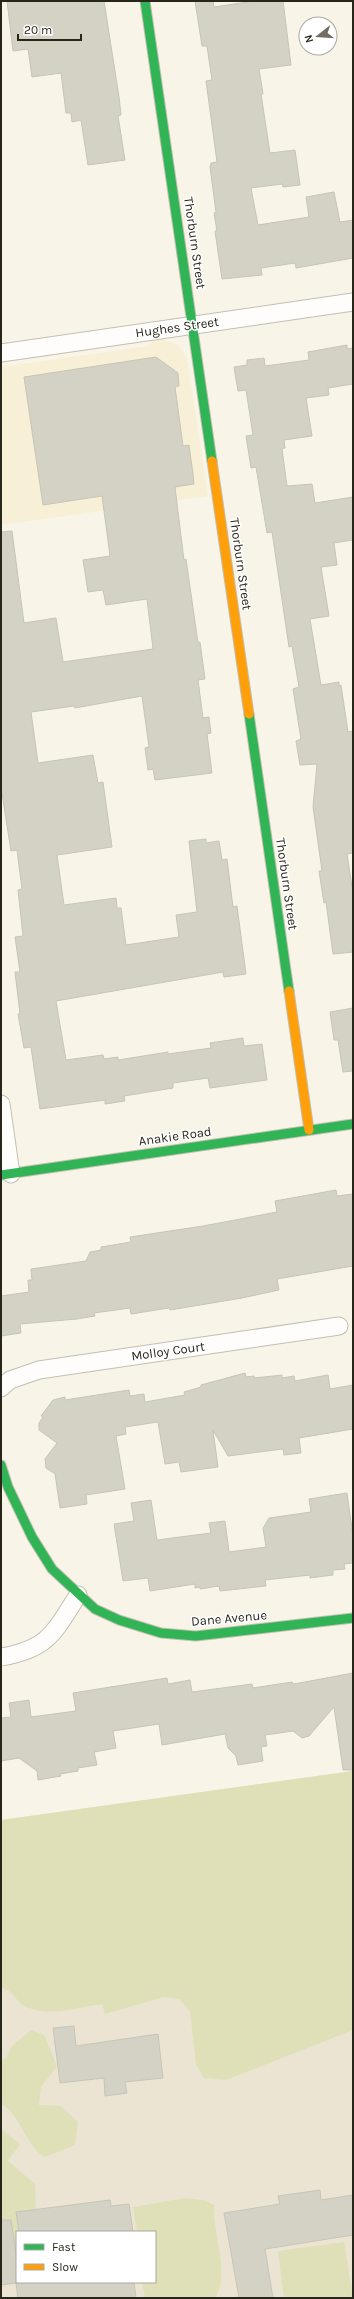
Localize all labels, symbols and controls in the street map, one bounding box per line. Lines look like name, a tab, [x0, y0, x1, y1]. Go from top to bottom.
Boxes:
scale bar	[18, 16, 81, 42]
north arrow	[298, 16, 338, 56]
text: 20 m	[24, 23, 52, 37]
text: N	[302, 33, 316, 44]
street label: Thorburn Street	[181, 196, 209, 290]
street label: Hughes Street	[134, 314, 220, 340]
street label: Thorburn Street	[227, 517, 255, 611]
street label: Thorburn Street	[273, 837, 301, 931]
street label: Anakie Road	[138, 1123, 212, 1149]
street label: Molloy Court	[130, 1338, 206, 1364]
street label: Dane Avenue	[190, 1607, 268, 1629]
legend	[16, 2231, 156, 2283]
text: Fast	[52, 2240, 76, 2254]
text: Slow	[52, 2260, 78, 2274]

